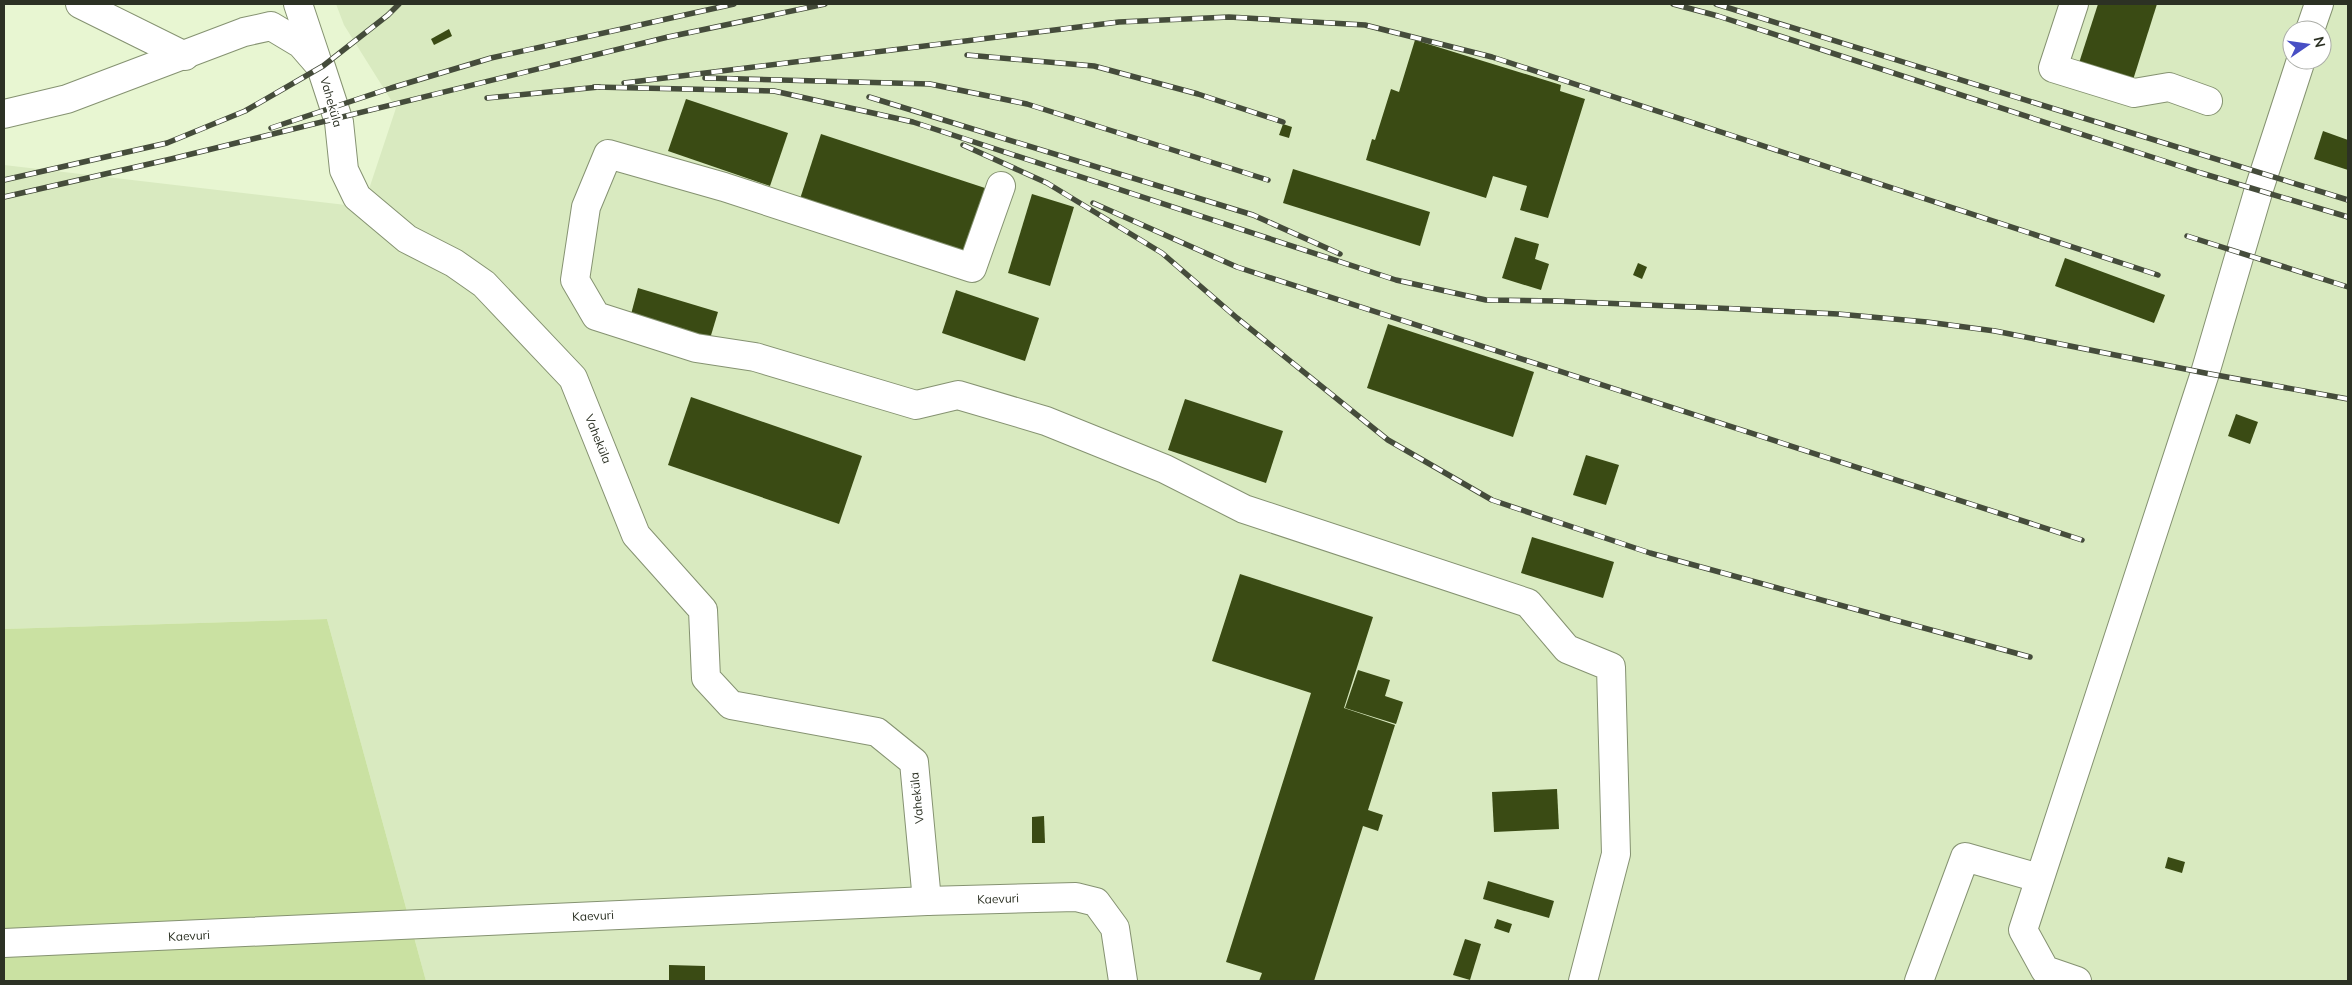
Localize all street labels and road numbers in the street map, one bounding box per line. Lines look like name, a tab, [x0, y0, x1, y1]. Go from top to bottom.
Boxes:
street label: Vaheküla	[317, 75, 346, 129]
street label: Vaheküla	[582, 412, 615, 466]
street label: Vaheküla	[906, 772, 927, 824]
street label: Kaevuri	[977, 890, 1019, 907]
street label: Kaevuri	[572, 907, 614, 924]
street label: Kaevuri	[168, 927, 210, 944]

